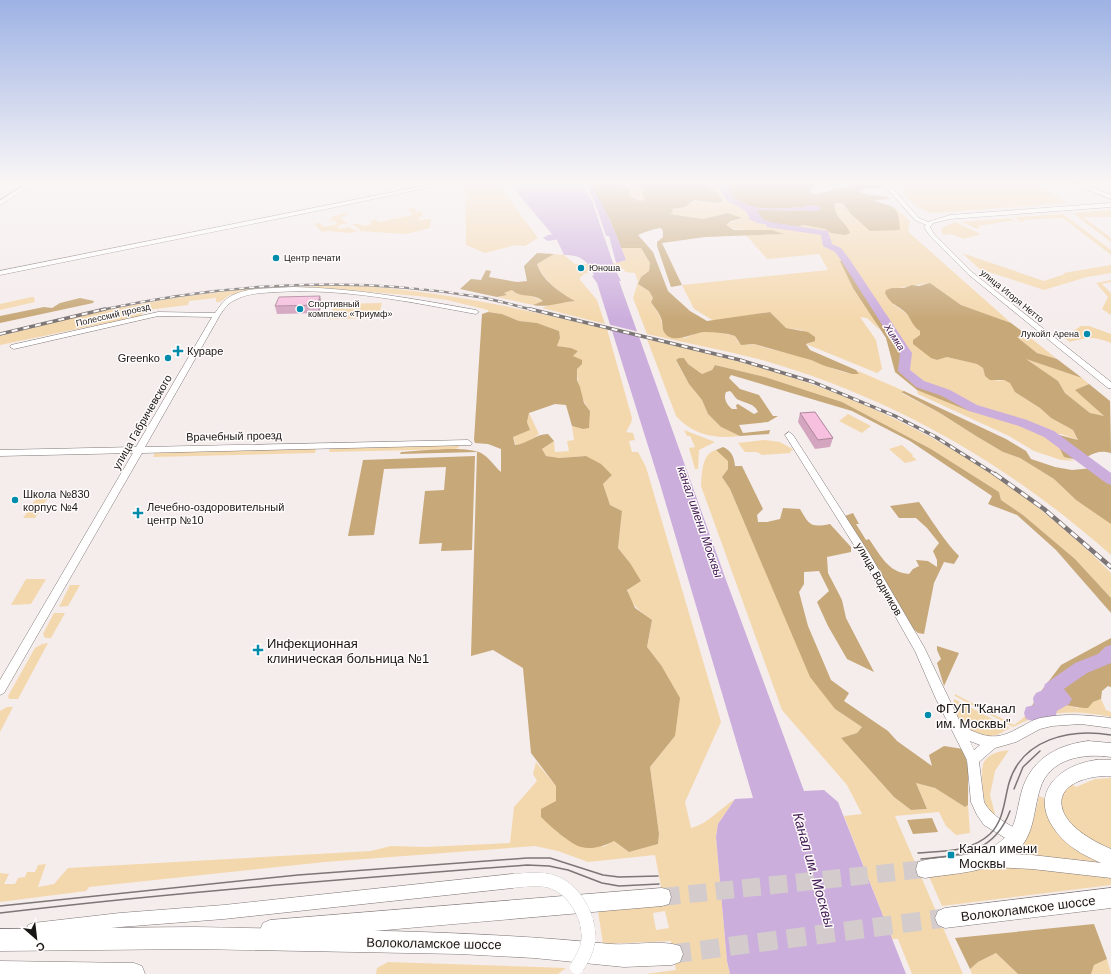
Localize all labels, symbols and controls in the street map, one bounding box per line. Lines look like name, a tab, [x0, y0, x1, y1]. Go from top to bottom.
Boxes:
marker: Центр печати	[271, 253, 281, 263]
place label: Центр печати	[284, 253, 341, 263]
marker: Юноша	[576, 263, 586, 273]
place label: Юноша	[589, 263, 620, 273]
street label: улица Игоря Нетто	[978, 267, 1046, 325]
place label: Спортивный комплекс «Триумф»	[308, 299, 392, 319]
street label: Полесский проезд	[75, 301, 152, 328]
marker: Спортивный комплекс «Триумф»	[295, 304, 305, 314]
water label: Химка	[881, 321, 907, 353]
place label: Лукойл Арена	[1021, 329, 1079, 339]
marker: Лукойл Арена	[1082, 329, 1092, 339]
marker: Кураре	[172, 345, 184, 357]
place label: Кураре	[187, 345, 223, 357]
place label: Greenko	[118, 352, 160, 364]
marker: Greenko	[163, 353, 173, 363]
street label: улица Габричевского	[110, 373, 174, 471]
street label: Врачебный проезд	[186, 429, 283, 443]
water label: канал имени Москвы	[674, 464, 726, 580]
place label: Школа №830 корпус №4	[23, 488, 90, 513]
marker: Школа №830 корпус №4	[10, 495, 20, 505]
place label: Лечебно-оздоровительный центр №10	[147, 501, 284, 526]
marker: Лечебно-оздоровительный центр №10	[132, 507, 144, 519]
street label: улица Водников	[853, 540, 905, 618]
place label: Инфекционная клиническая больница №1	[267, 636, 429, 666]
marker: Инфекционная клиническая больница №1	[252, 644, 264, 656]
place label: ФГУП "Канал им. Москвы"	[936, 701, 1016, 731]
marker: ФГУП "Канал им. Москвы"	[923, 710, 933, 720]
water label: Канал им. Москвы	[790, 811, 838, 930]
place label: Канал имени Москвы	[959, 841, 1037, 871]
marker: Канал имени Москвы	[946, 850, 956, 860]
street label: Волоколамское шоссе	[960, 893, 1096, 924]
north arrow	[16, 918, 56, 958]
street label: Волоколамское шоссе	[366, 935, 502, 952]
text: С	[34, 940, 47, 954]

